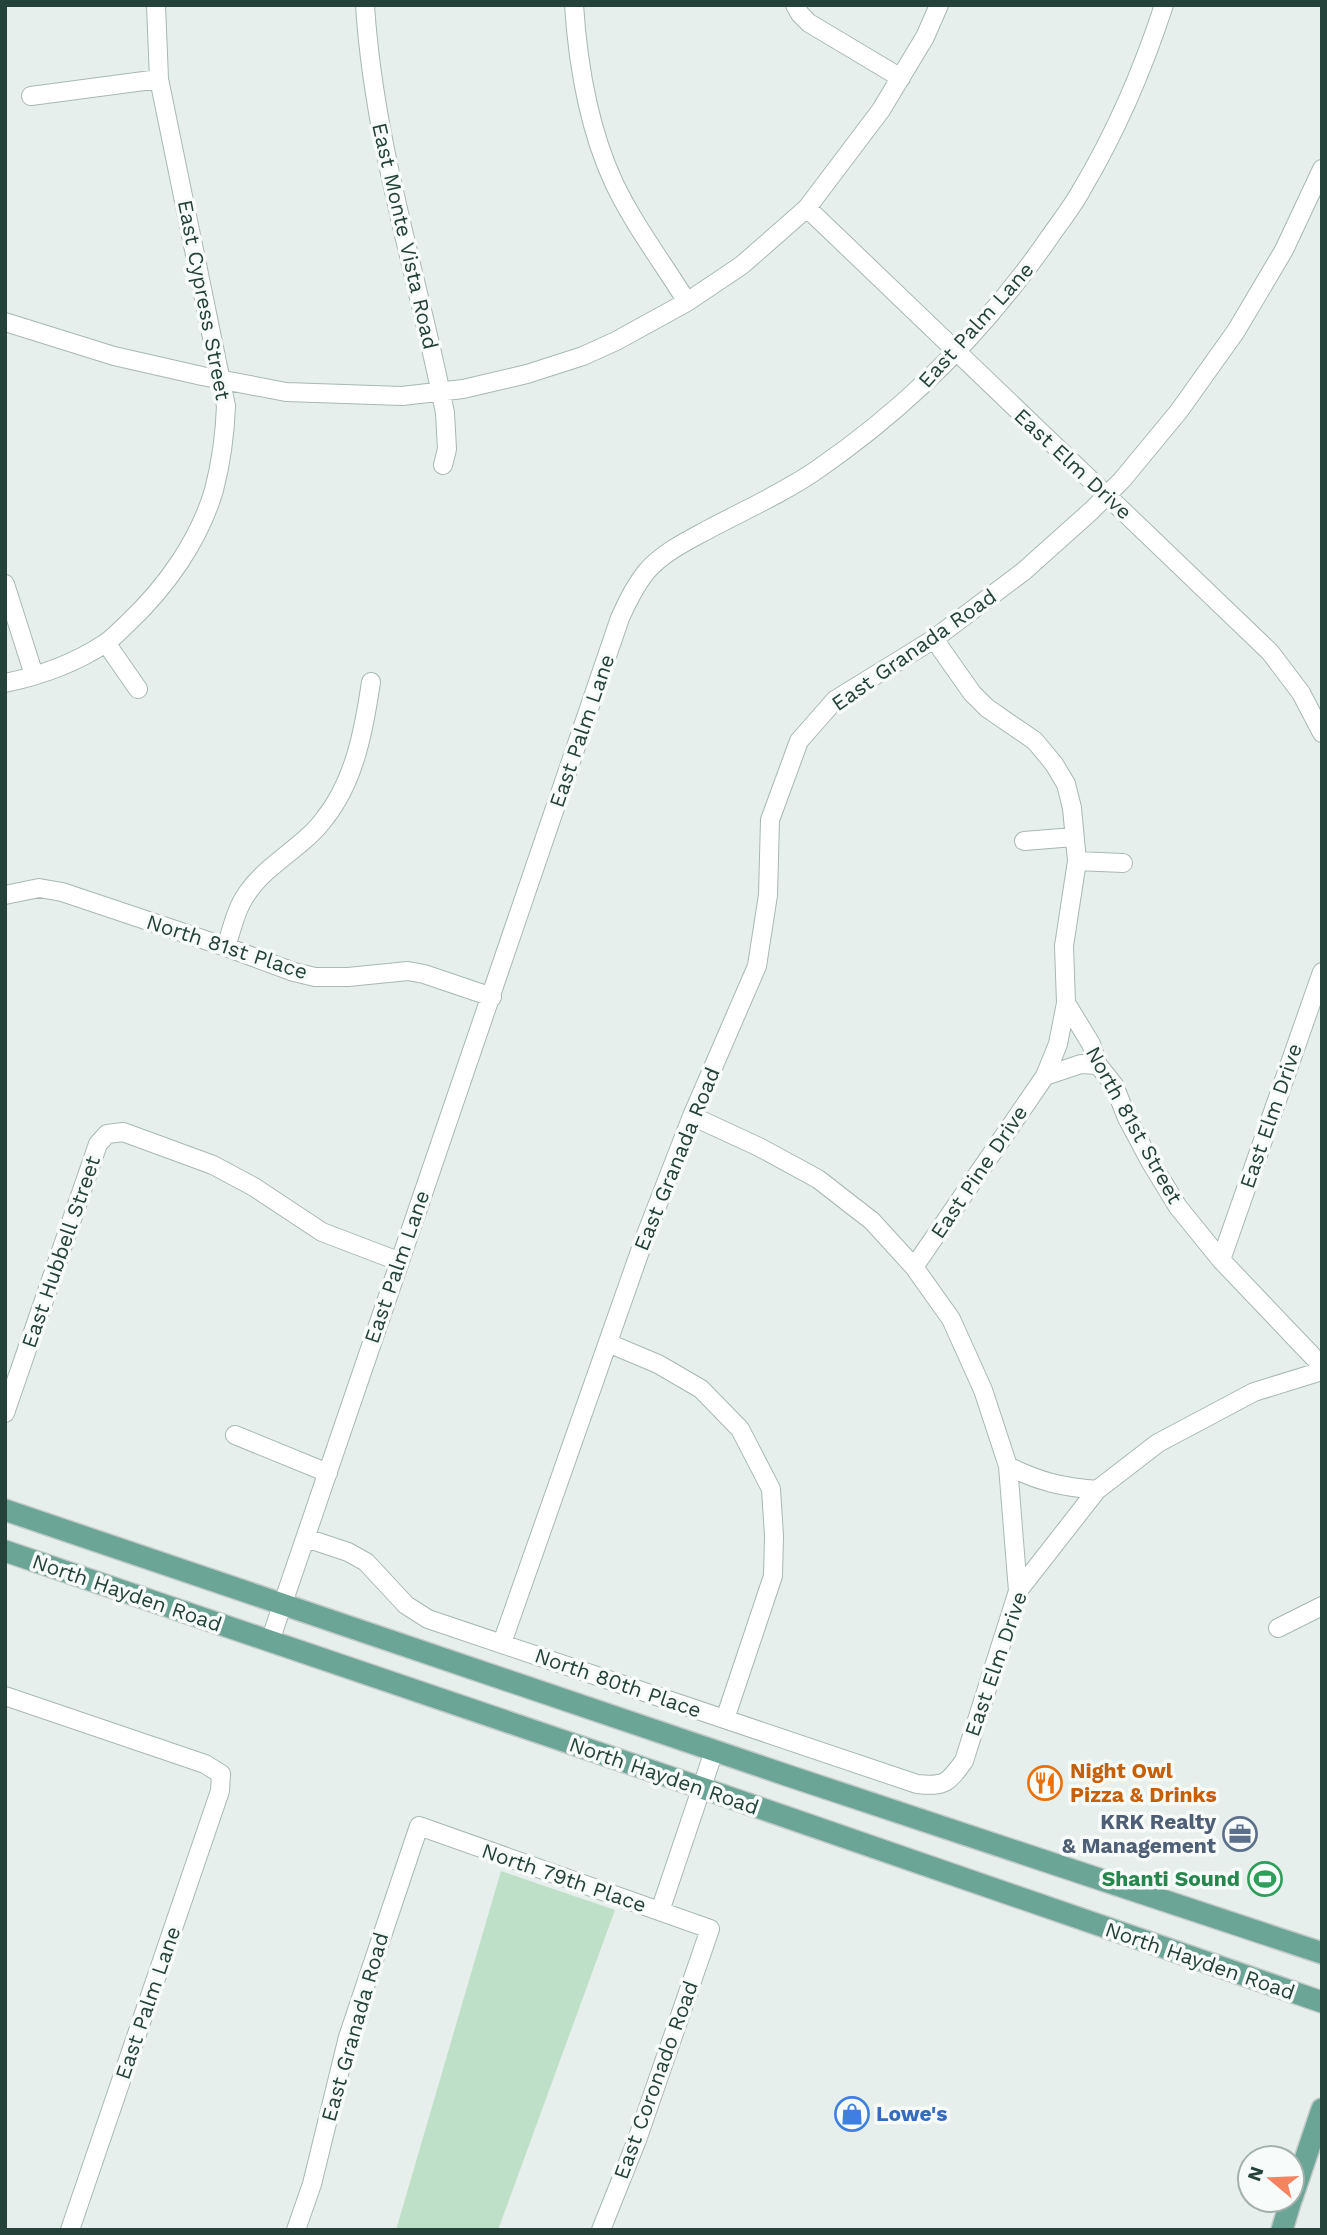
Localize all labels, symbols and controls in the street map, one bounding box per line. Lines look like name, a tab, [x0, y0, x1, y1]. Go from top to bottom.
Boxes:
street label: East Monte Vista Road	[367, 120, 444, 352]
street label: East Cypress Street	[173, 198, 236, 402]
street label: East Palm Lane	[913, 257, 1039, 393]
street label: East Elm Drive	[1009, 403, 1137, 524]
street label: East Granada Road	[826, 583, 1001, 716]
street label: East Palm Lane	[544, 651, 619, 811]
street label: North 81st Place	[143, 909, 311, 984]
street label: East Elm Drive	[1234, 1040, 1307, 1192]
street label: North 81st Street	[1081, 1042, 1188, 1208]
street label: East Granada Road	[628, 1063, 725, 1254]
street label: East Pine Drive	[925, 1100, 1032, 1243]
street label: East Hubbell Street	[16, 1152, 105, 1351]
street label: East Palm Lane	[359, 1187, 434, 1347]
street label: North Hayden Road	[29, 1548, 225, 1637]
street label: East Elm Drive	[959, 1588, 1032, 1740]
street label: North 80th Place	[532, 1642, 705, 1723]
street label: North Hayden Road	[566, 1731, 762, 1820]
place label: Night Owl Pizza & Drinks	[1070, 1758, 1217, 1807]
restaurant icon: Night Owl Pizza & Drinks	[1026, 1764, 1064, 1802]
place label: KRK Realty & Management	[1062, 1809, 1216, 1858]
office icon: KRK Realty & Management	[1221, 1815, 1259, 1853]
street label: North 79th Place	[478, 1838, 650, 1917]
sports icon: Shanti Sound	[1246, 1860, 1284, 1898]
place label: Shanti Sound	[1102, 1866, 1240, 1891]
street label: North Hayden Road	[1102, 1916, 1298, 2005]
street label: East Palm Lane	[110, 1923, 185, 2083]
street label: East Granada Road	[316, 1929, 393, 2124]
street label: East Coronado Road	[608, 1977, 703, 2182]
shop icon: Lowe's	[833, 2095, 871, 2133]
place label: Lowe's	[876, 2101, 947, 2126]
north arrow	[1236, 2144, 1306, 2214]
text: N	[1242, 2163, 1269, 2184]

